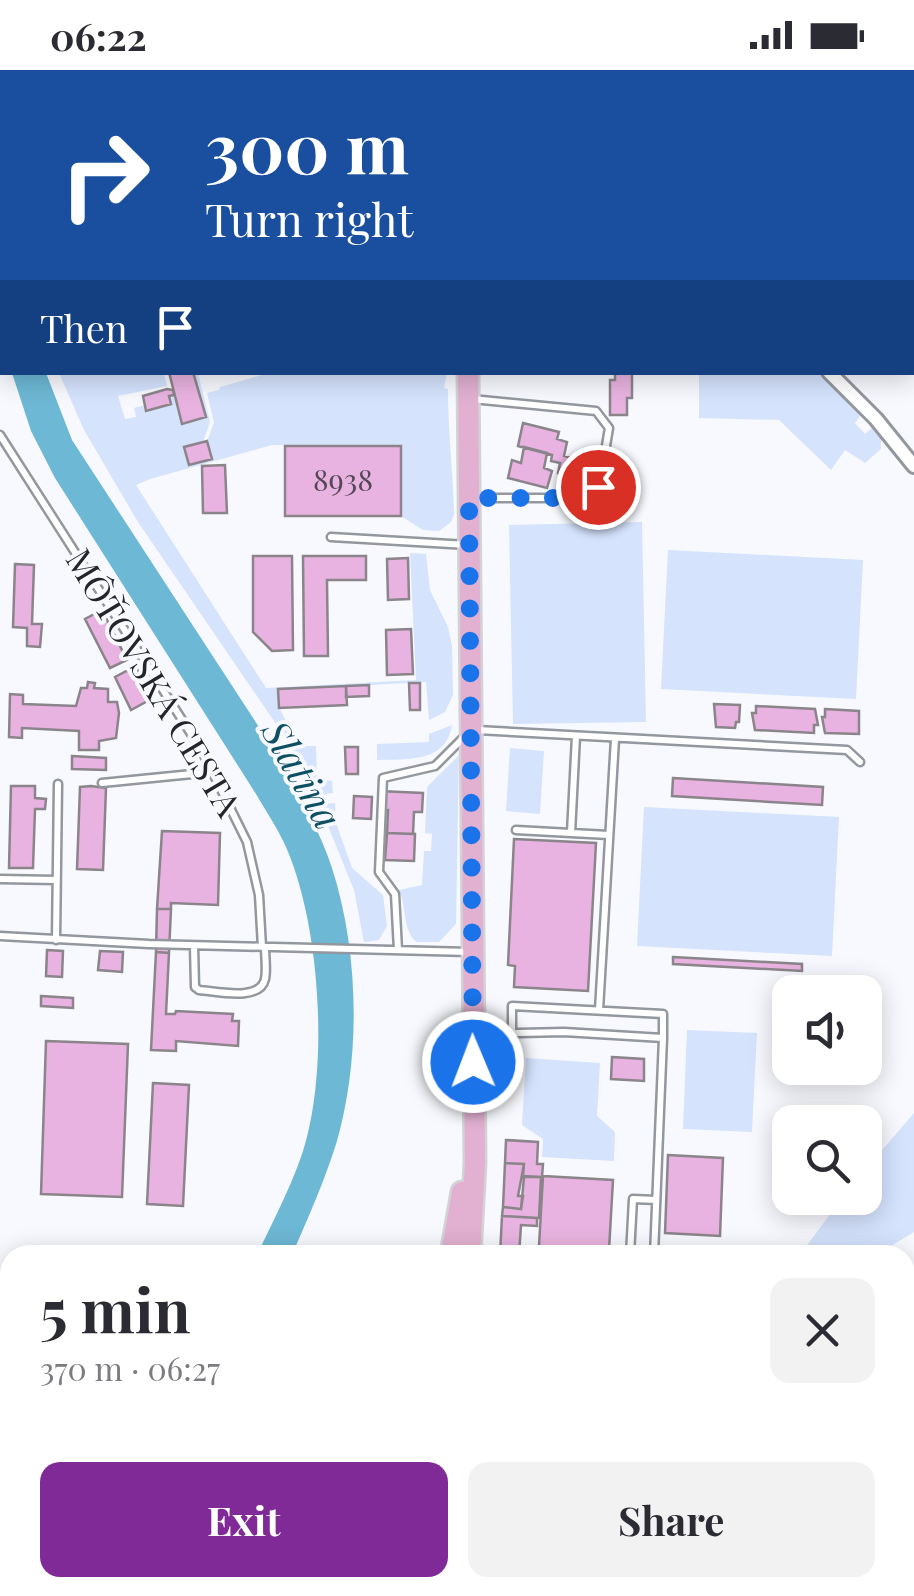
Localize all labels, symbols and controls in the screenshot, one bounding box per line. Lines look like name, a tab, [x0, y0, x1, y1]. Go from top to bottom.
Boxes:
text: 06:22	[50, 10, 147, 61]
text: 300 m	[205, 98, 409, 192]
icon: right	[40, 110, 170, 240]
text: Turn right	[205, 188, 413, 248]
icon: arrive	[148, 300, 203, 355]
text: Then	[40, 302, 128, 353]
pin	[556, 445, 641, 530]
house number: 8938	[313, 459, 373, 499]
icon: arrive	[571, 460, 626, 515]
street label: MÔŤOVSKÁ CESTA	[57, 539, 254, 825]
water label: Slatina	[251, 709, 355, 837]
map controls	[772, 975, 882, 1215]
button: sound	[772, 975, 882, 1085]
position arrow	[421, 1010, 525, 1114]
button: search	[772, 1105, 882, 1215]
text: 5 min	[40, 1268, 191, 1348]
button: close	[770, 1278, 875, 1383]
text: 370 m · 06:27	[40, 1346, 220, 1389]
button: Exit	[40, 1462, 448, 1577]
button: Share	[468, 1462, 875, 1577]

